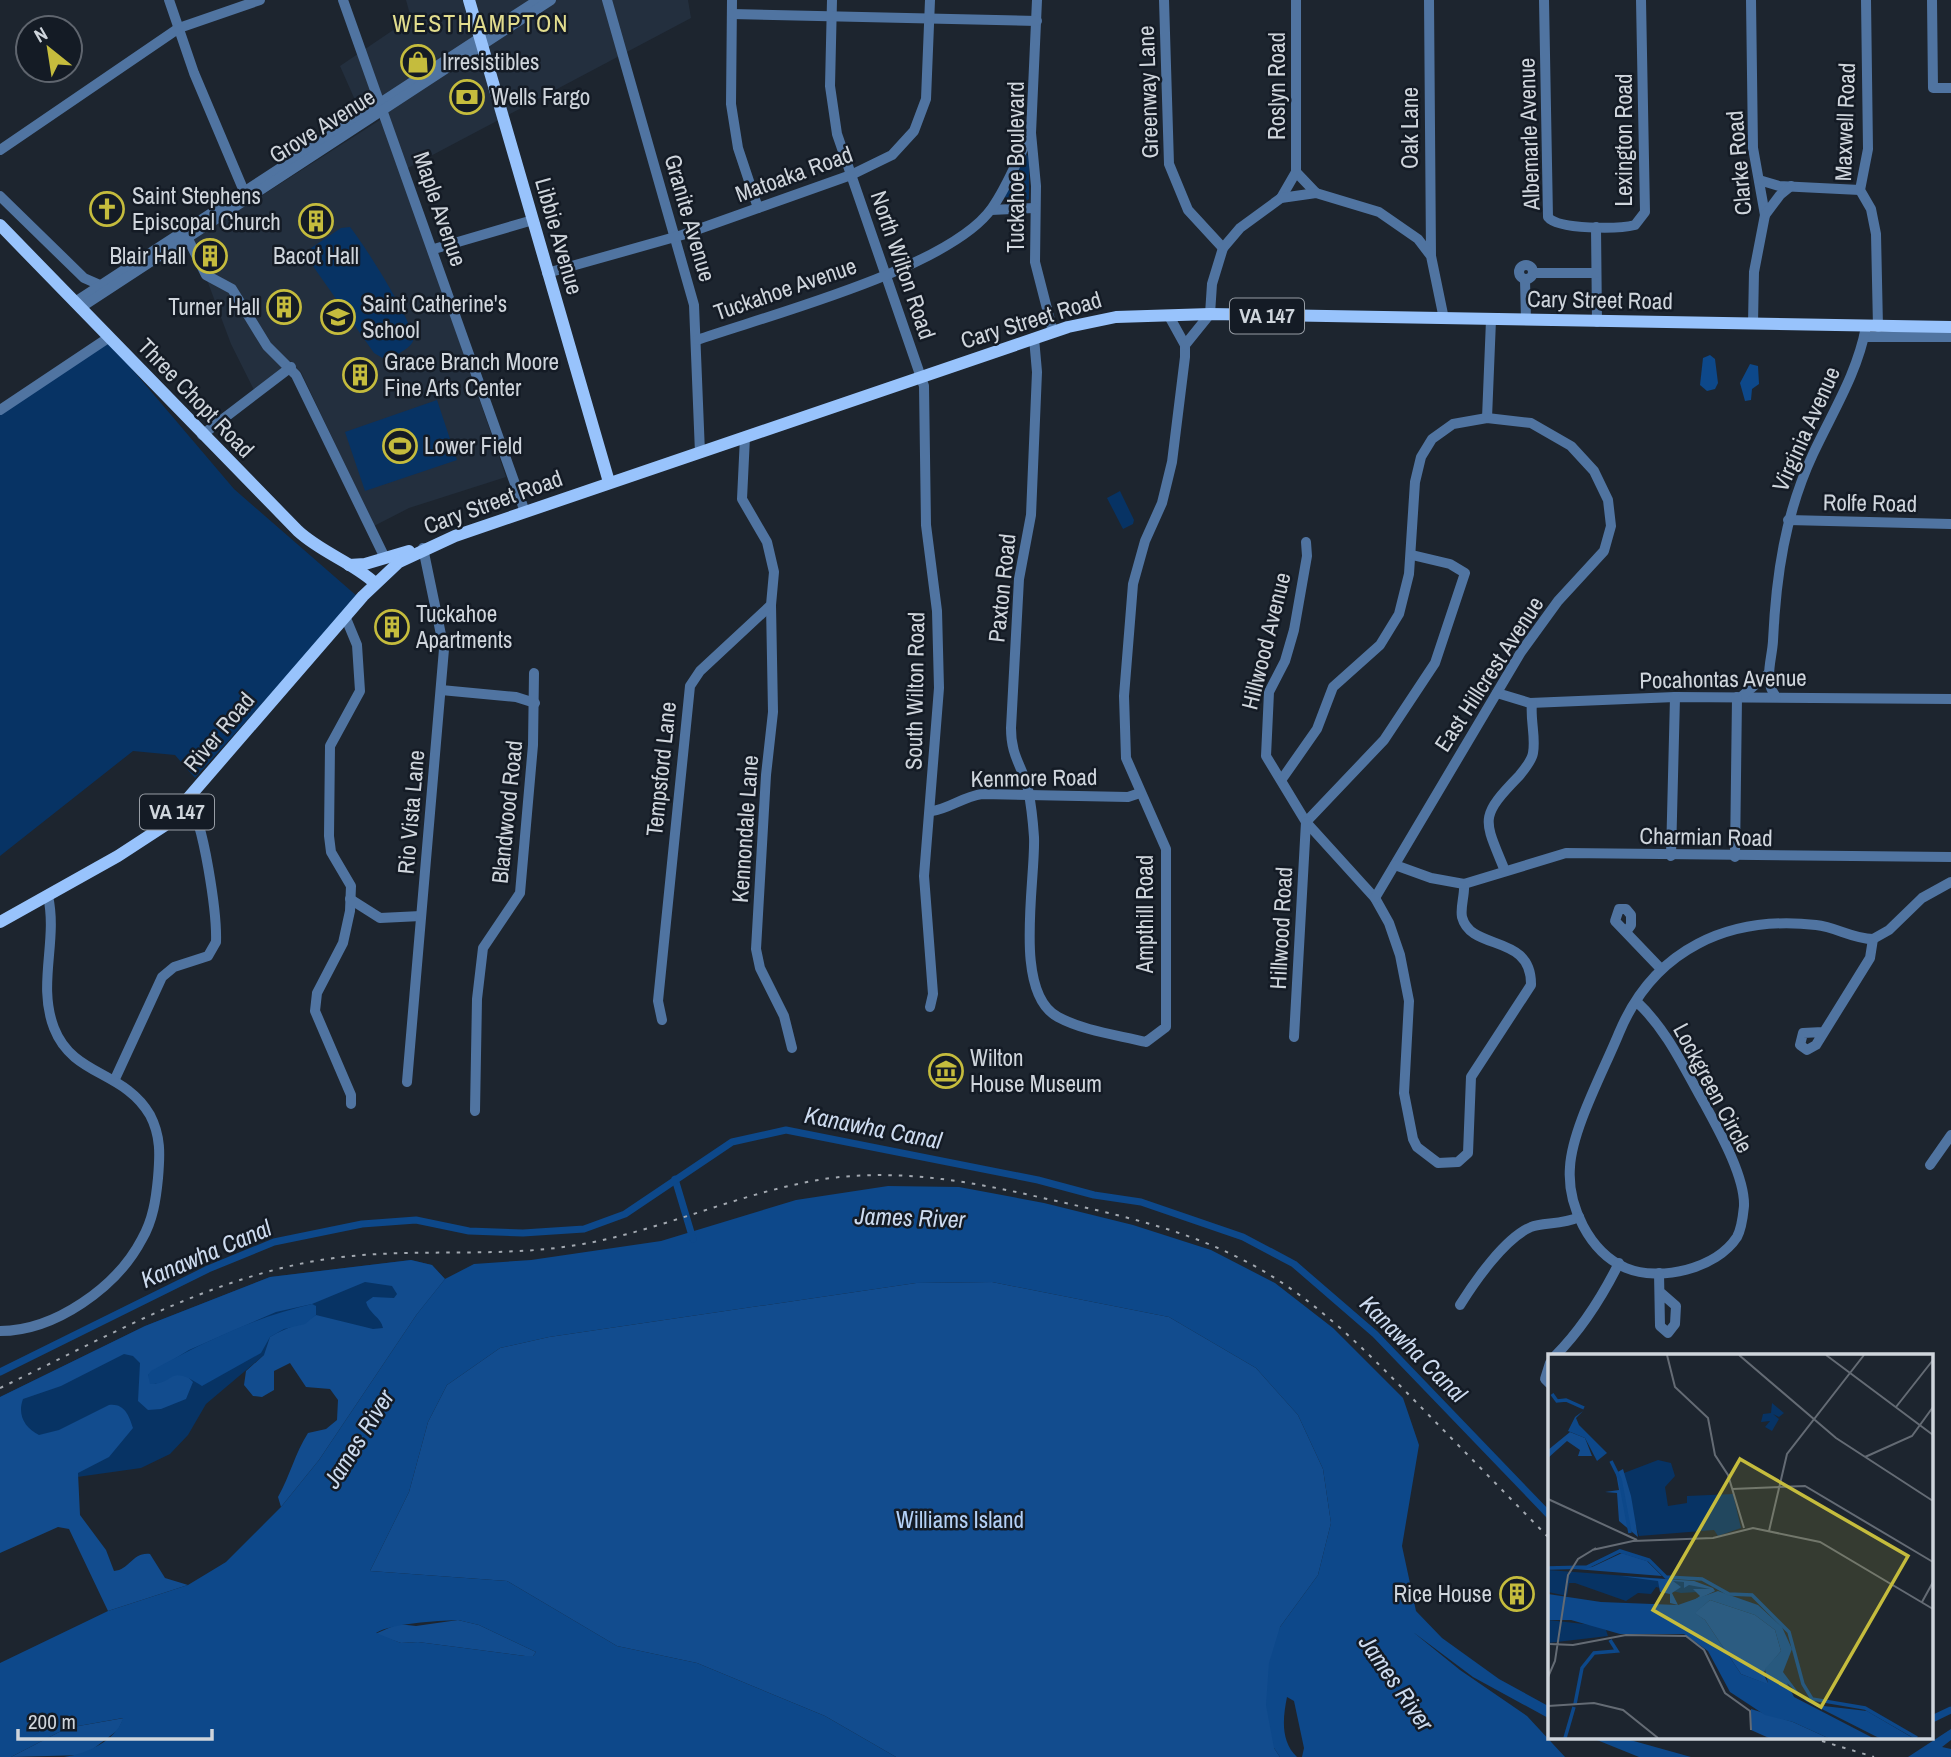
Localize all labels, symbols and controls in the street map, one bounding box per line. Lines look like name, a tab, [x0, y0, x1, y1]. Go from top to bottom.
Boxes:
district label: WESTHAMPTON	[393, 7, 569, 39]
north arrow	[14, 14, 84, 84]
text: N	[29, 20, 52, 48]
street label: Greenway Lane	[1130, 25, 1165, 159]
street label: Roslyn Road	[1261, 32, 1292, 140]
shop icon: Irresistibles	[399, 43, 437, 81]
place label: Irresistibles	[442, 46, 539, 77]
street label: Albemarle Avenue	[1510, 57, 1547, 212]
street label: Maxwell Road	[1827, 62, 1862, 182]
street label: Lexington Road	[1608, 73, 1639, 207]
bank icon: Wells Fargo	[448, 78, 486, 116]
street label: Grove Avenue	[263, 81, 381, 170]
place label: Wells Fargo	[491, 81, 590, 112]
street label: Tuckahoe Boulevard	[1000, 81, 1031, 253]
street label: Oak Lane	[1394, 87, 1425, 169]
street label: Clarke Road	[1718, 109, 1759, 217]
street label: Matoaka Road	[731, 138, 857, 209]
street label: Maple Avenue	[406, 147, 475, 270]
street label: Granite Avenue	[658, 151, 723, 285]
street label: Libbie Avenue	[528, 174, 591, 298]
place label: Saint Stephens Episcopal Church	[132, 180, 281, 237]
street label: North Wilton Road	[864, 186, 943, 343]
church icon: Saint Stephens Episcopal Church	[88, 190, 126, 228]
building icon: Bacot Hall	[297, 202, 335, 240]
building icon: Blair Hall	[191, 237, 229, 275]
place label: Blair Hall	[110, 240, 186, 271]
place label: Bacot Hall	[273, 240, 359, 271]
street label: Tuckahoe Avenue	[709, 250, 860, 327]
street label: Cary Street Road	[957, 283, 1105, 356]
street label: Cary Street Road	[1527, 283, 1673, 316]
building icon: Turner Hall	[265, 288, 303, 326]
place label: Saint Catherine's School	[362, 288, 507, 345]
place label: Turner Hall	[168, 291, 260, 322]
school or university icon: Saint Catherine's School	[319, 298, 357, 336]
road number: VA 147	[1230, 298, 1304, 334]
street label: Three Chopt Road	[131, 331, 261, 464]
place label: Grace Branch Moore Fine Arts Center	[384, 346, 559, 403]
building icon: Grace Branch Moore Fine Arts Center	[341, 356, 379, 394]
street label: Virginia Avenue	[1764, 361, 1847, 496]
sports icon: Lower Field	[381, 427, 419, 465]
place label: Lower Field	[424, 430, 523, 461]
street label: Cary Street Road	[419, 462, 567, 541]
street label: Rolfe Road	[1823, 486, 1917, 519]
street label: Paxton Road	[980, 532, 1023, 644]
street label: Hillwood Avenue	[1234, 569, 1298, 713]
street label: East Hillcrest Avenue	[1427, 590, 1550, 757]
place label: Tuckahoe Apartments	[415, 598, 512, 655]
building icon: Tuckahoe Apartments	[373, 608, 411, 646]
street label: South Wilton Road	[898, 612, 931, 770]
street label: Pocahontas Avenue	[1639, 662, 1807, 695]
street label: River Road	[176, 685, 261, 778]
street label: Tempsford Lane	[638, 700, 683, 838]
street label: Blandwood Road	[484, 739, 529, 885]
street label: Rio Vista Lane	[390, 749, 431, 875]
street label: Kennondale Lane	[724, 754, 765, 904]
street label: Kenmore Road	[970, 761, 1098, 794]
road number: VA 147	[140, 794, 214, 830]
street label: Charmian Road	[1639, 820, 1773, 853]
street label: Ampthill Road	[1129, 855, 1160, 974]
street label: Hillwood Road	[1262, 866, 1299, 990]
street label: Lockgreen Circle	[1666, 1018, 1761, 1158]
place label: Wilton House Museum	[970, 1042, 1102, 1099]
museum icon: Wilton House Museum	[927, 1052, 965, 1090]
water label: Kanawha Canal	[802, 1098, 945, 1156]
water label: James River	[853, 1199, 967, 1235]
water label: Kanawha Canal	[135, 1211, 276, 1295]
water label: Kanawha Canal	[1353, 1288, 1475, 1409]
inset map	[1548, 1354, 1934, 1740]
water label: James River	[315, 1382, 402, 1495]
park label: Williams Island	[896, 1504, 1024, 1535]
building icon: Rice House	[1498, 1575, 1536, 1613]
place label: Rice House	[1393, 1578, 1492, 1609]
water label: James River	[1351, 1627, 1442, 1738]
scale bar	[18, 1698, 212, 1742]
text: 200 m	[28, 1707, 76, 1736]

